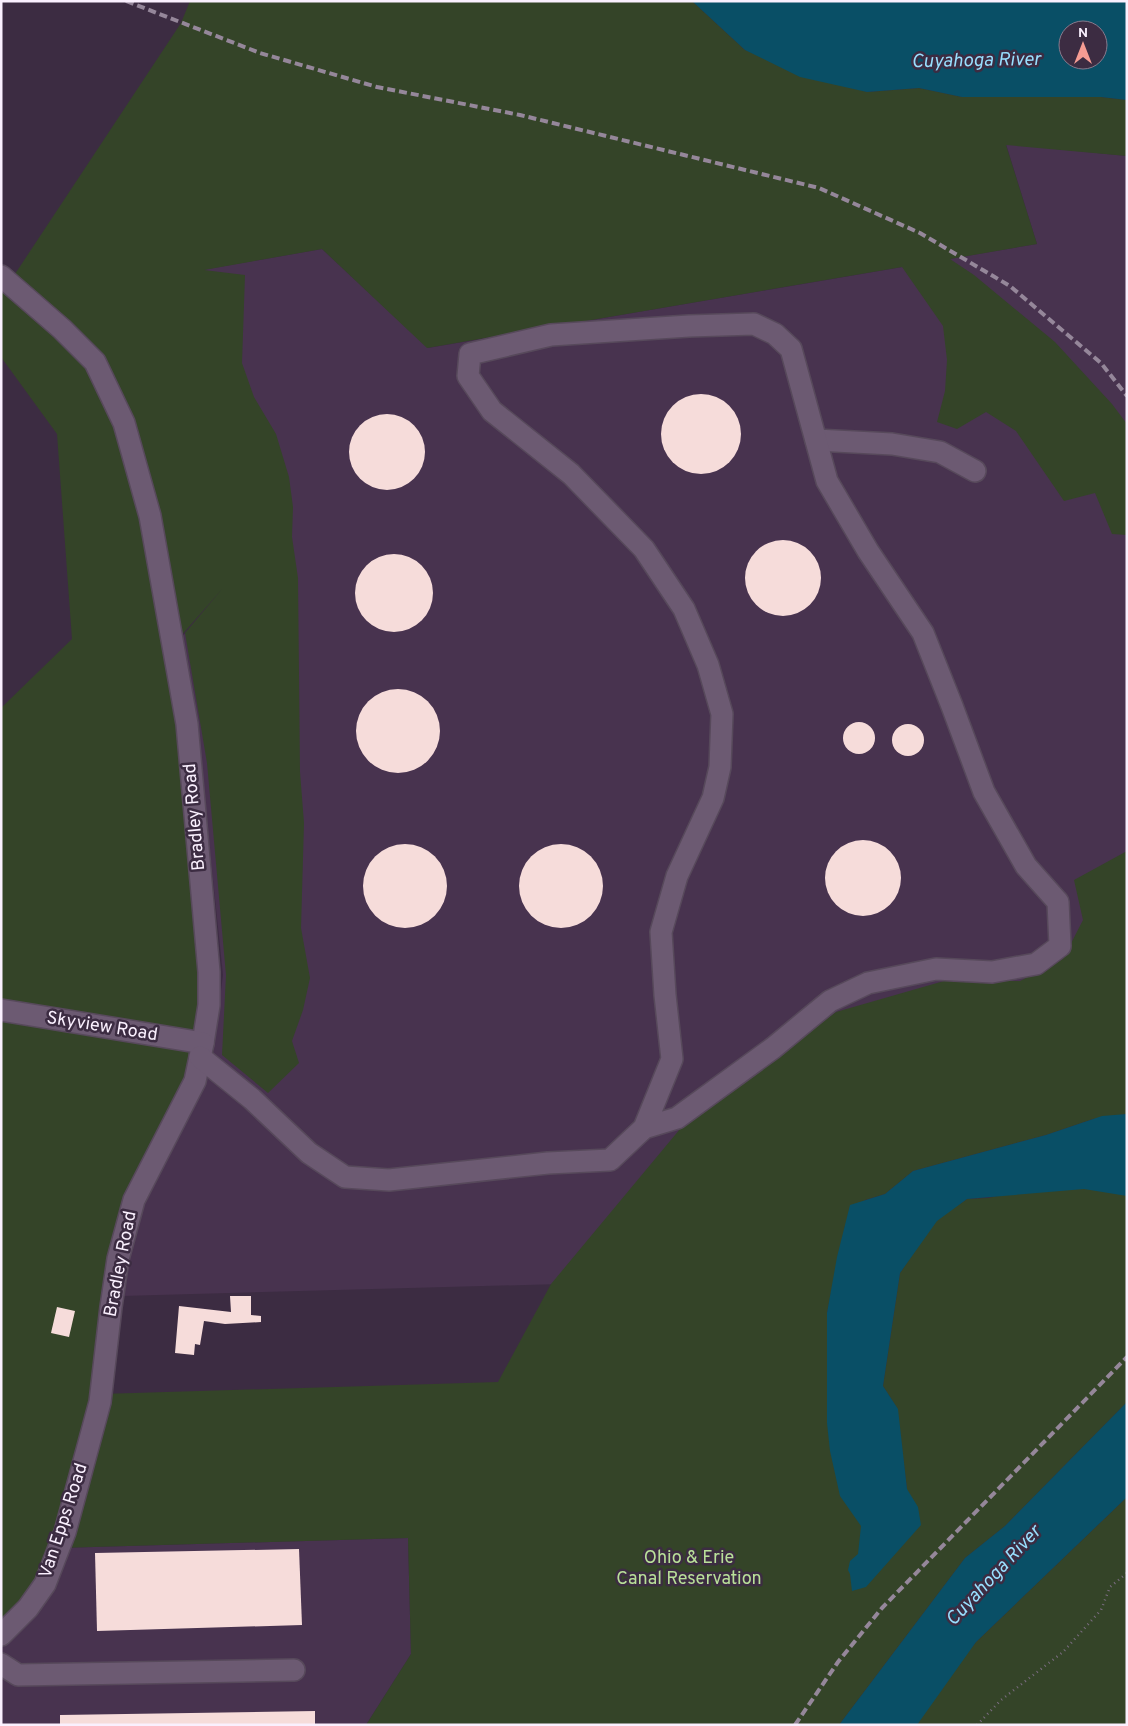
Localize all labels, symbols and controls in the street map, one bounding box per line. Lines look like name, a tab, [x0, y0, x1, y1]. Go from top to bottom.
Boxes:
north arrow	[1058, 20, 1108, 70]
text: N	[1078, 25, 1088, 42]
water label: Cuyahoga River	[911, 48, 1043, 74]
street label: Bradley Road	[179, 762, 211, 872]
street label: Skyview Road	[45, 1007, 159, 1047]
street label: Bradley Road	[99, 1209, 143, 1319]
street label: Van Epps Road	[35, 1461, 93, 1581]
water label: Cuyahoga River	[941, 1519, 1048, 1631]
park label: Ohio & Erie Canal Reservation	[616, 1547, 762, 1591]

